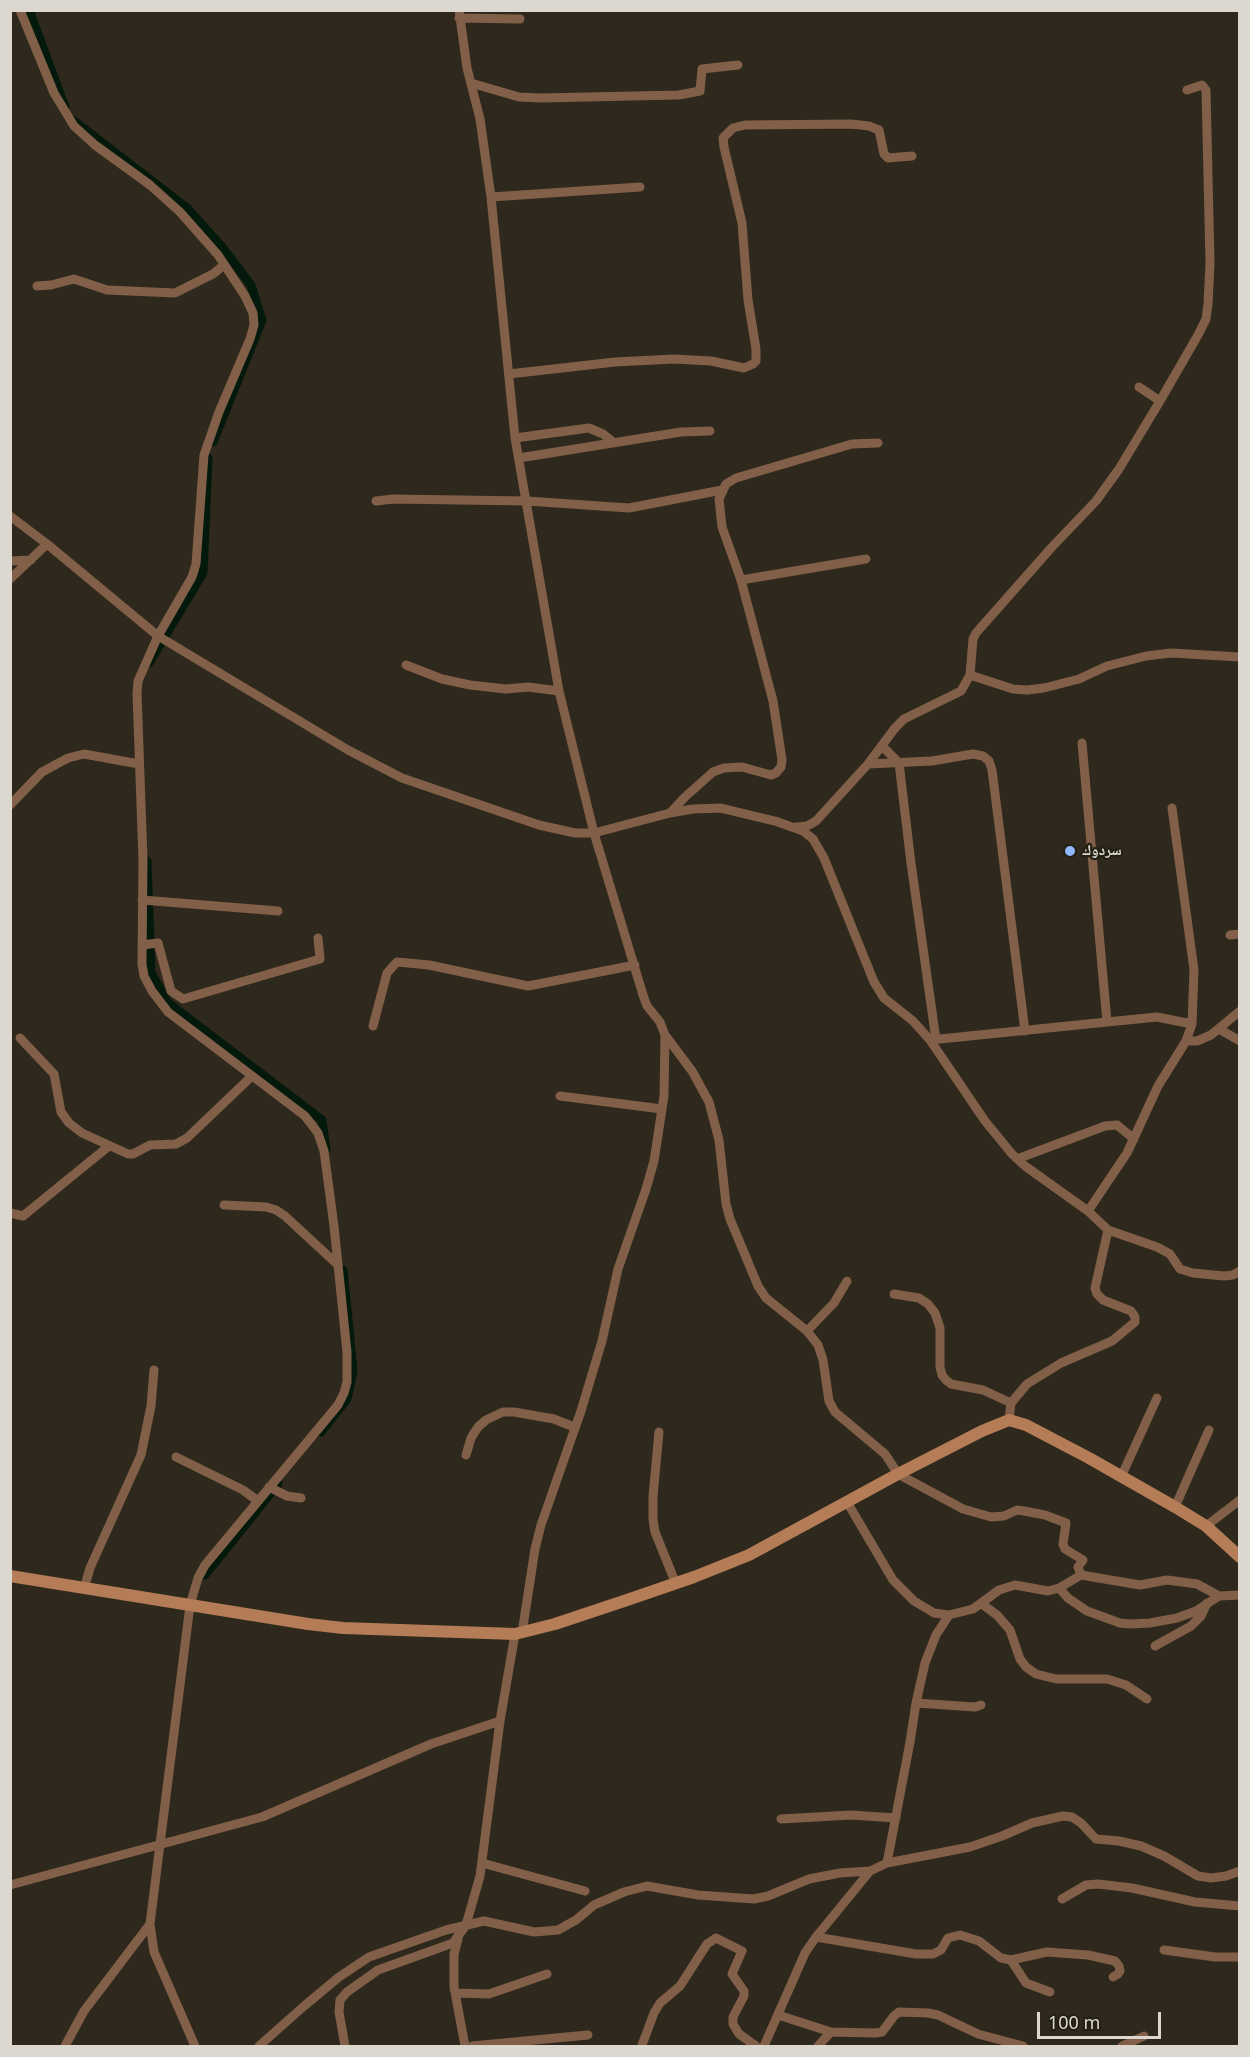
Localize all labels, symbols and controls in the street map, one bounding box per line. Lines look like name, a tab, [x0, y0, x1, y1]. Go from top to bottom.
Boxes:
place label: سردوك	[1082, 842, 1122, 860]
marker: سردوك	[1063, 844, 1077, 858]
scale bar	[1040, 2000, 1164, 2038]
text: 100 m	[1048, 2010, 1100, 2034]

